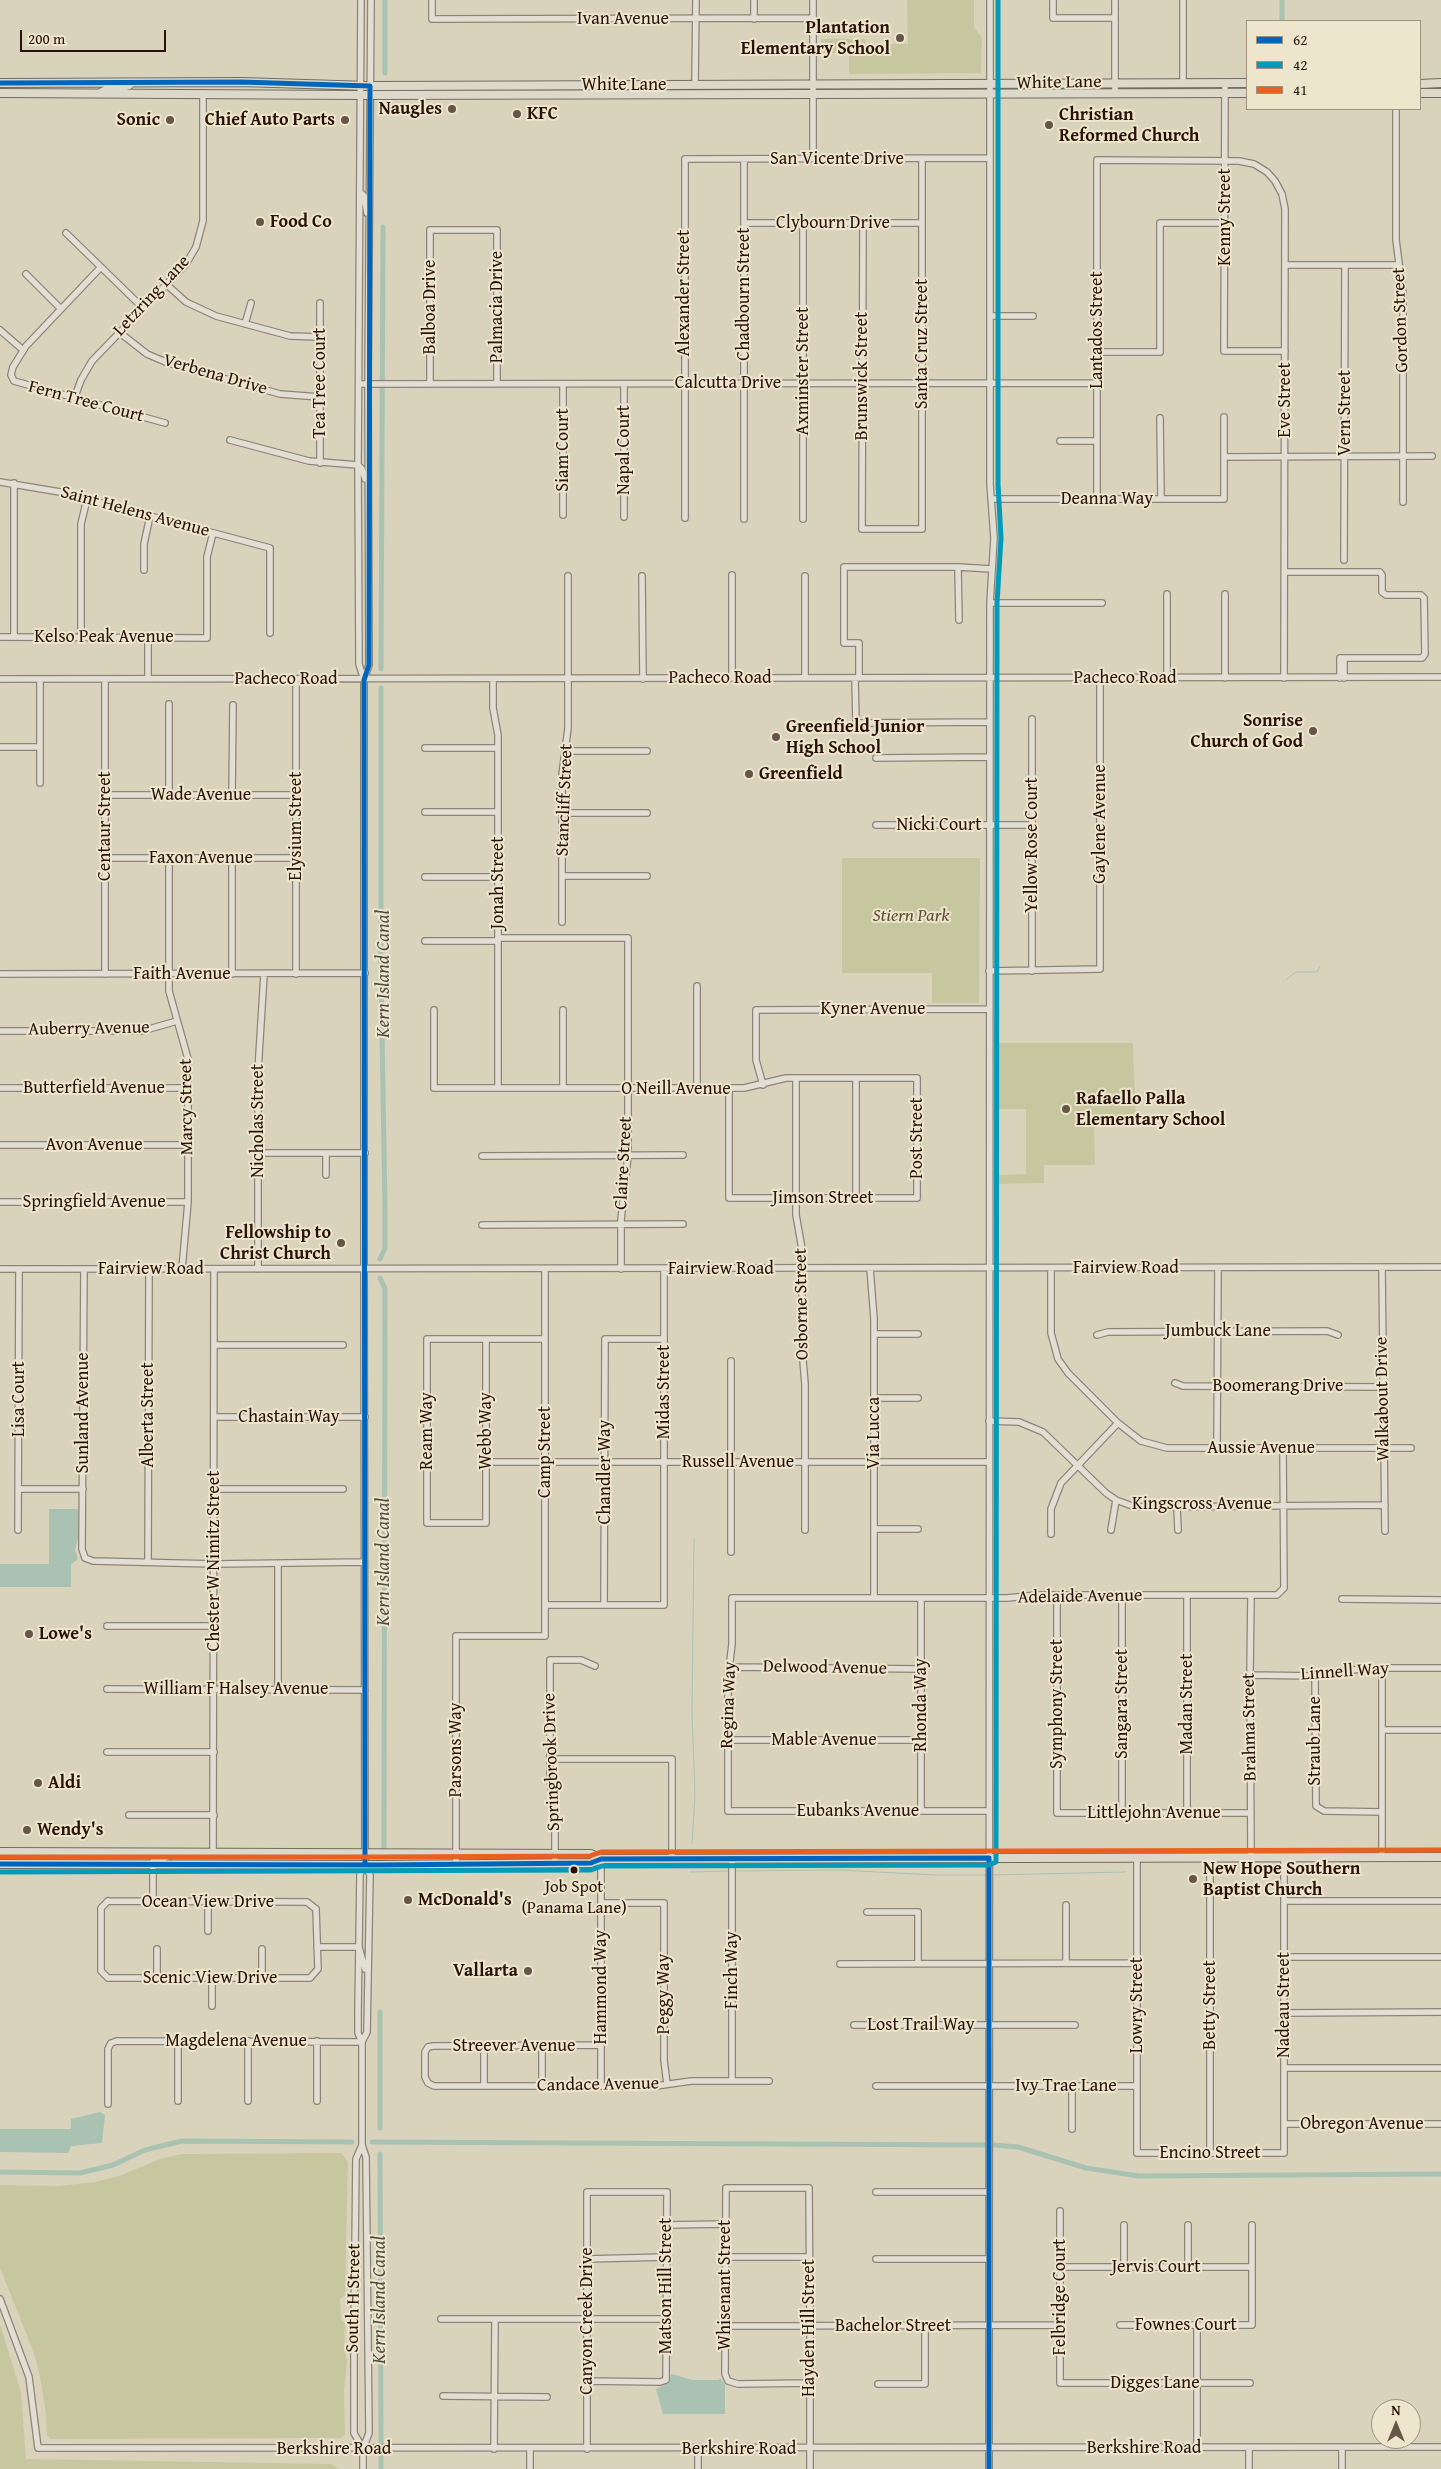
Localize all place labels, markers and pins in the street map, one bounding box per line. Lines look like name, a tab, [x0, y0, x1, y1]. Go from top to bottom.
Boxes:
place label: Plantation Elementary School	[741, 17, 890, 59]
marker: Plantation Elementary School	[894, 32, 906, 44]
place label: Naugles	[379, 98, 442, 120]
marker: Naugles	[446, 103, 458, 115]
place label: KFC	[527, 103, 558, 125]
place label: Christian Reformed Church	[1059, 104, 1199, 146]
marker: KFC	[511, 108, 523, 120]
place label: Sonic	[116, 109, 160, 131]
place label: Chief Auto Parts	[205, 109, 335, 131]
marker: Sonic	[164, 114, 176, 126]
marker: Chief Auto Parts	[339, 114, 351, 126]
marker: Christian Reformed Church	[1043, 119, 1055, 131]
place label: Food Co	[270, 211, 332, 233]
marker: Food Co	[254, 216, 266, 228]
place label: Sonrise Church of God	[1191, 710, 1303, 752]
place label: Greenfield Junior High School	[786, 716, 924, 759]
marker: Sonrise Church of God	[1307, 725, 1319, 737]
marker: Greenfield Junior High School	[770, 731, 782, 743]
place label: Greenfield	[759, 763, 843, 785]
marker: Greenfield	[743, 768, 755, 780]
place label: Rafaello Palla Elementary School	[1076, 1088, 1225, 1130]
marker: Rafaello Palla Elementary School	[1060, 1103, 1072, 1115]
place label: Fellowship to Christ Church	[220, 1222, 331, 1264]
marker: Fellowship to Christ Church	[335, 1237, 347, 1249]
place label: Lowe's	[39, 1623, 92, 1645]
marker: Lowe's	[23, 1628, 35, 1640]
place label: Aldi	[48, 1772, 81, 1794]
marker: Aldi	[32, 1777, 44, 1789]
place label: Wendy's	[37, 1819, 103, 1841]
marker: Wendy's	[21, 1824, 33, 1836]
place label: New Hope Southern Baptist Church	[1203, 1858, 1360, 1900]
marker: Job Spot (Panama Lane)	[569, 1865, 579, 1875]
marker: New Hope Southern Baptist Church	[1187, 1873, 1199, 1885]
place label: Job Spot (Panama Lane)	[521, 1878, 627, 1918]
place label: McDonald's	[418, 1889, 512, 1911]
marker: McDonald's	[402, 1894, 414, 1906]
place label: Vallarta	[453, 1960, 518, 1982]
marker: Vallarta	[522, 1965, 534, 1977]

